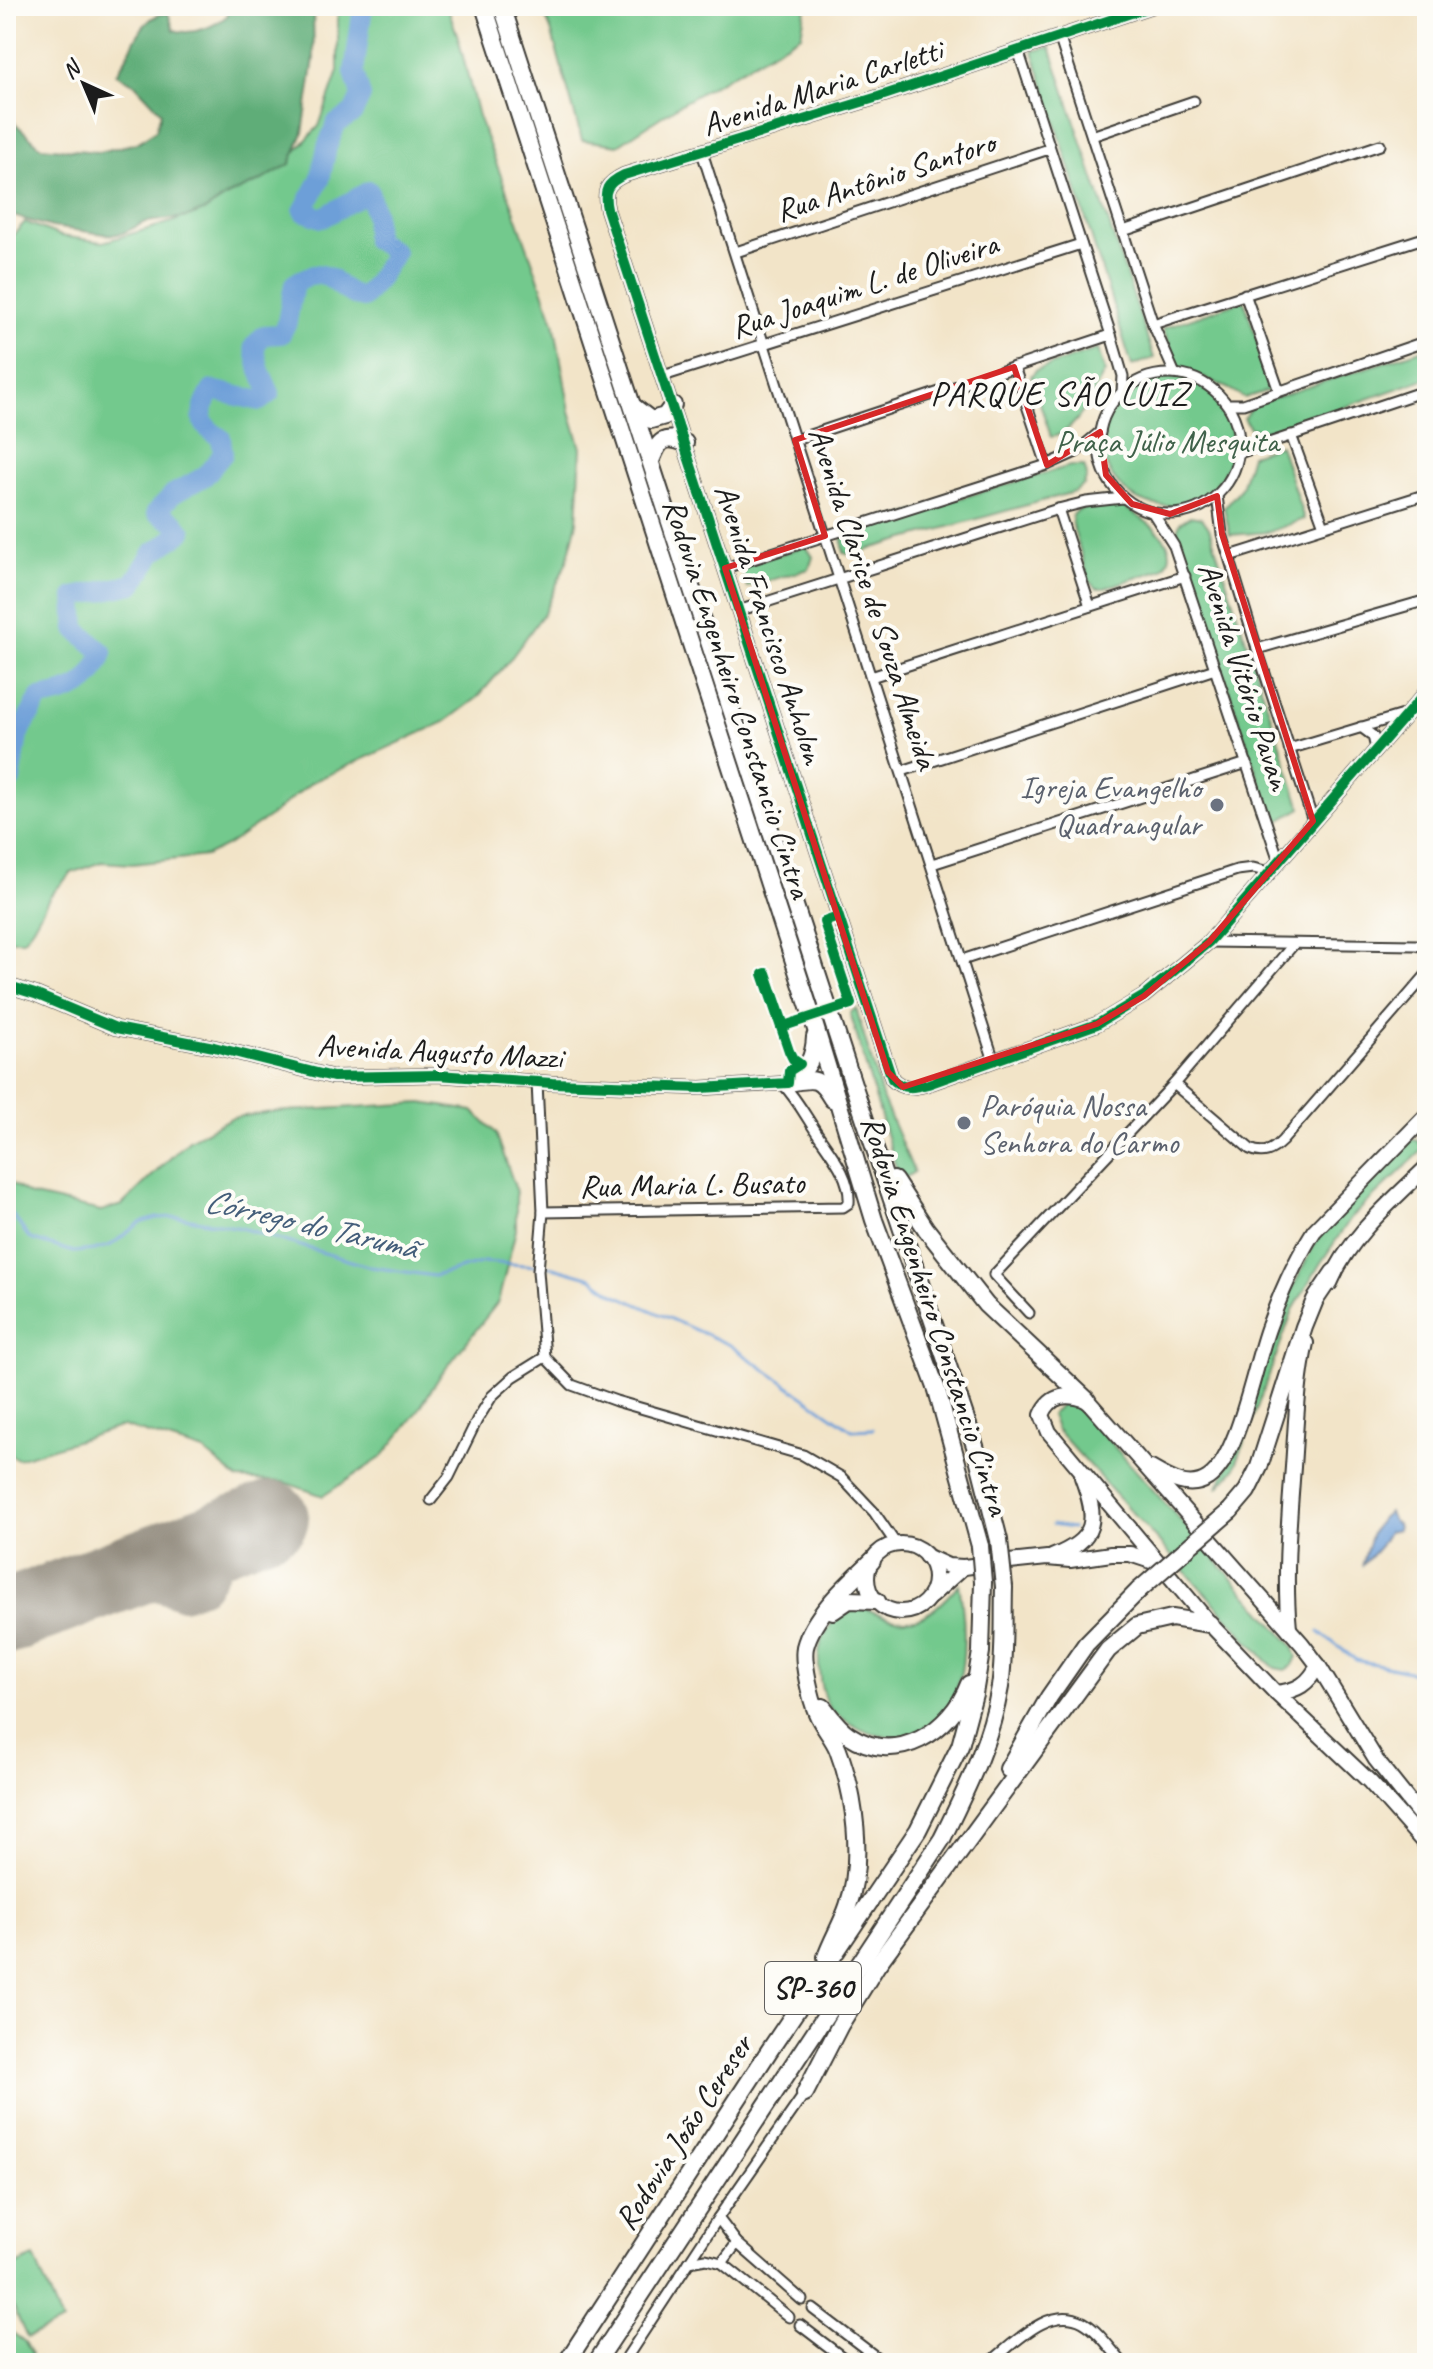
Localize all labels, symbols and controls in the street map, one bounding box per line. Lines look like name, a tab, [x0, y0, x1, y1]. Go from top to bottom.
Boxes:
street label: Avenida Maria Carletti	[697, 28, 951, 146]
north arrow	[44, 44, 124, 124]
text: N	[56, 53, 88, 85]
street label: Rua Antônio Santoro	[770, 121, 1003, 231]
street label: Rua Joaquim L. de Oliveira	[726, 222, 1005, 348]
district label: PARQUE SÃO LUIZ	[930, 372, 1193, 415]
park label: Praça Júlio Mesquita	[1055, 421, 1282, 462]
street label: Avenida Clarice de Souza Almeida	[799, 422, 949, 776]
street label: Avenida Francisco Anholon	[705, 479, 835, 771]
street label: Rodovia Engenheiro Constancio Cintra	[654, 493, 822, 905]
street label: Avenida Vitório Pavan	[1188, 557, 1301, 797]
place label: Igreja Evangelho Quadrangular	[1020, 767, 1205, 845]
marker: Igreja Evangelho Quadrangular	[1208, 796, 1226, 814]
street label: Avenida Augusto Mazzi	[316, 1025, 567, 1079]
place label: Paróquia Nossa Senhora do Carmo	[980, 1085, 1180, 1163]
street label: Rodovia Engenheiro Constancio Cintra	[852, 1110, 1020, 1522]
marker: Paróquia Nossa Senhora do Carmo	[955, 1114, 973, 1132]
street label: Rua Maria L. Busato	[579, 1162, 806, 1207]
water label: Córrego do Tarumã	[201, 1178, 429, 1271]
road number: SP-360	[765, 1962, 861, 2014]
street label: Rodovia João Cereser	[605, 2025, 763, 2238]

